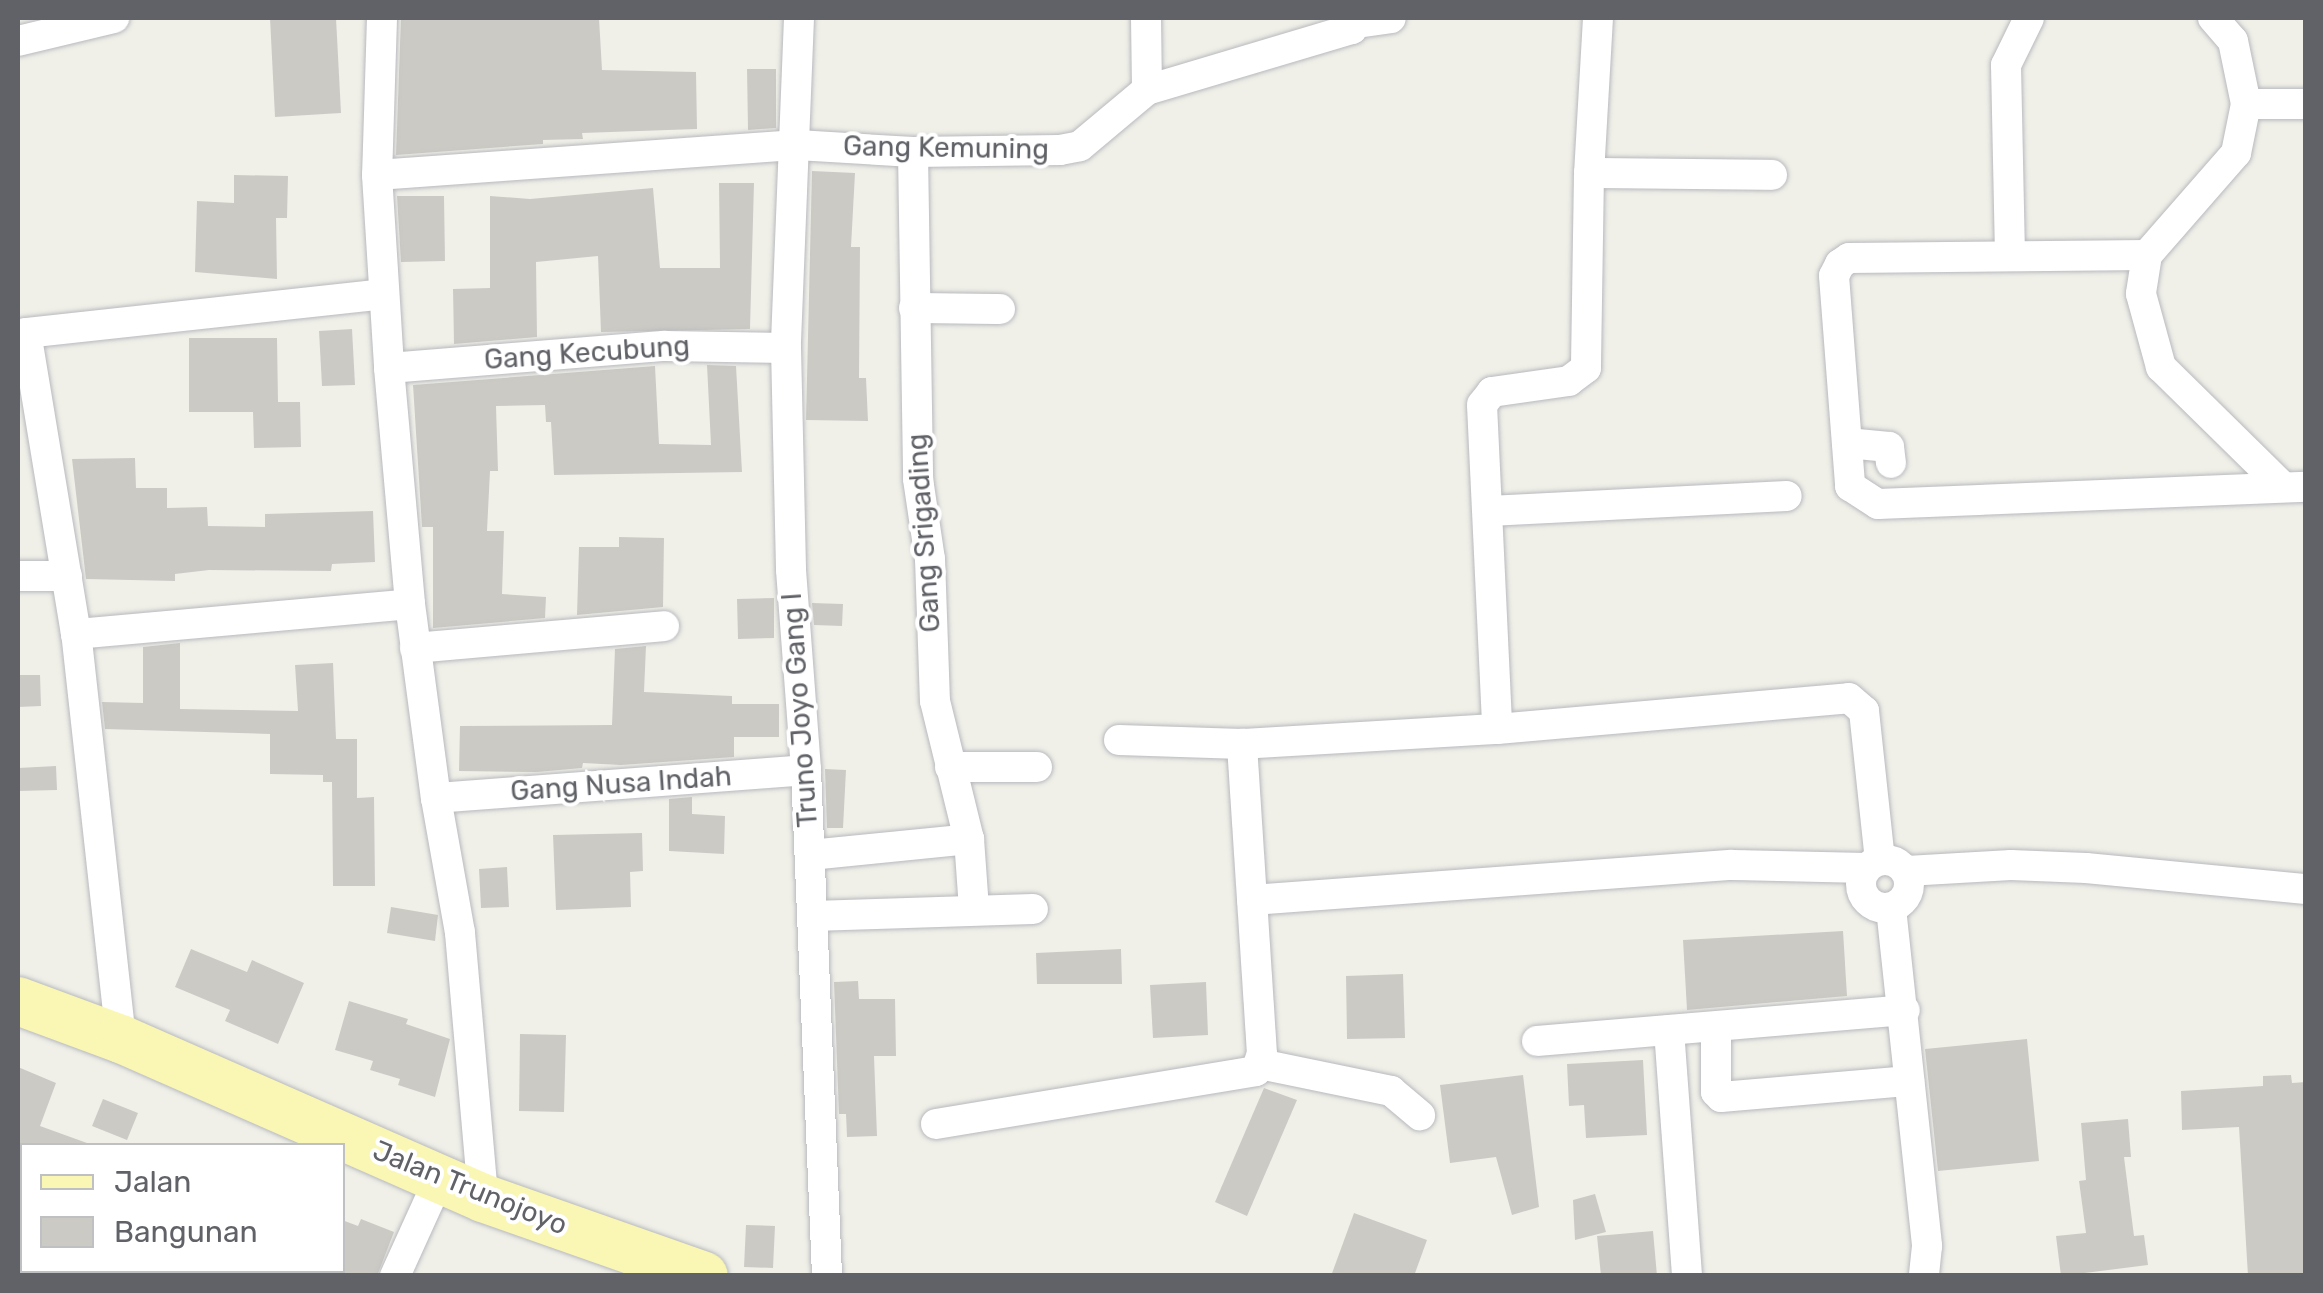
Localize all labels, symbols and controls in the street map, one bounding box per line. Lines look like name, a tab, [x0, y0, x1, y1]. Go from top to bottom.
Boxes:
street label: Gang Kemuning	[843, 129, 1049, 167]
street label: Gang Kecubung	[483, 329, 691, 377]
street label: Gang Srigading	[900, 432, 948, 634]
street label: Truno Joyo Gang I	[775, 592, 825, 828]
street label: Gang Nusa Indah	[509, 760, 733, 808]
street label: Jalan Trunojoyo	[368, 1134, 572, 1242]
legend	[20, 1143, 345, 1273]
text: Jalan	[114, 1164, 192, 1200]
text: Bangunan	[114, 1214, 258, 1250]

